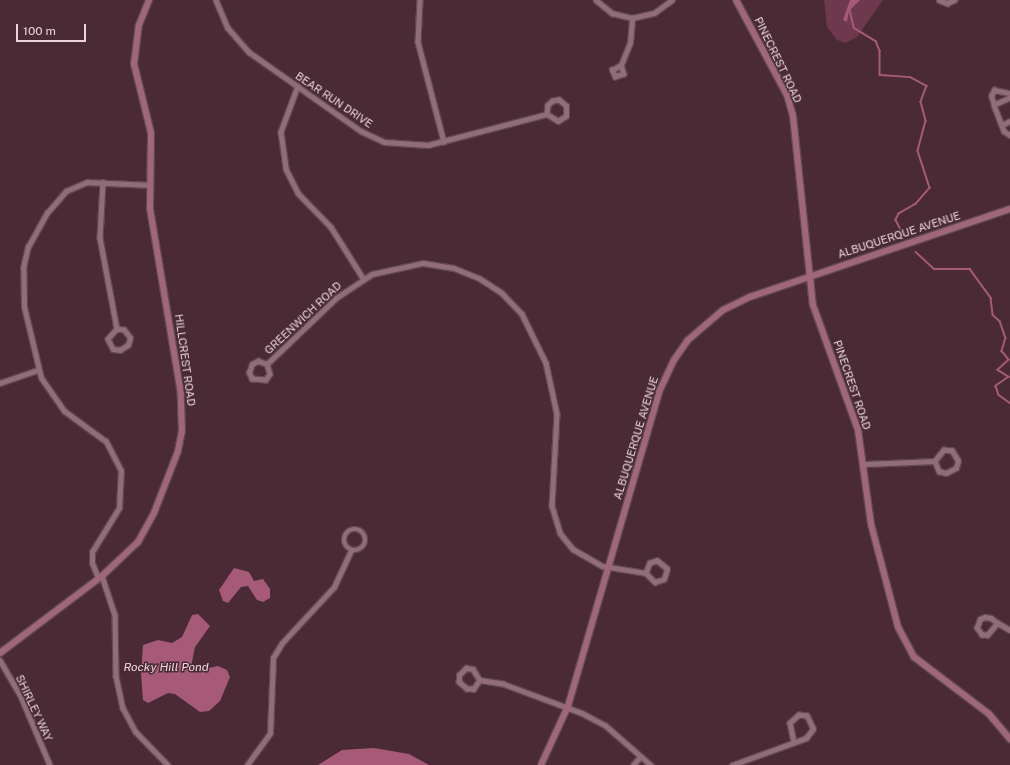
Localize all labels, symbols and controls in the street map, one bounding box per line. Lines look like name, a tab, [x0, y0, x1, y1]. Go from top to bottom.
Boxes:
street label: PINECREST ROAD	[751, 15, 805, 105]
scale bar	[18, 16, 88, 42]
text: 100 m	[23, 24, 56, 38]
street label: BEAR RUN DRIVE	[293, 69, 375, 131]
street label: ALBUQUERQUE AVENUE	[836, 209, 962, 261]
street label: GREENWICH ROAD	[262, 279, 344, 357]
street label: HILLCREST ROAD	[172, 313, 198, 407]
street label: PINECREST ROAD	[830, 338, 874, 432]
street label: ALBUQUERQUE AVENUE	[611, 375, 661, 501]
water label: Rocky Hill Pond	[123, 661, 209, 675]
street label: SHIRLEY WAY	[13, 673, 55, 743]

